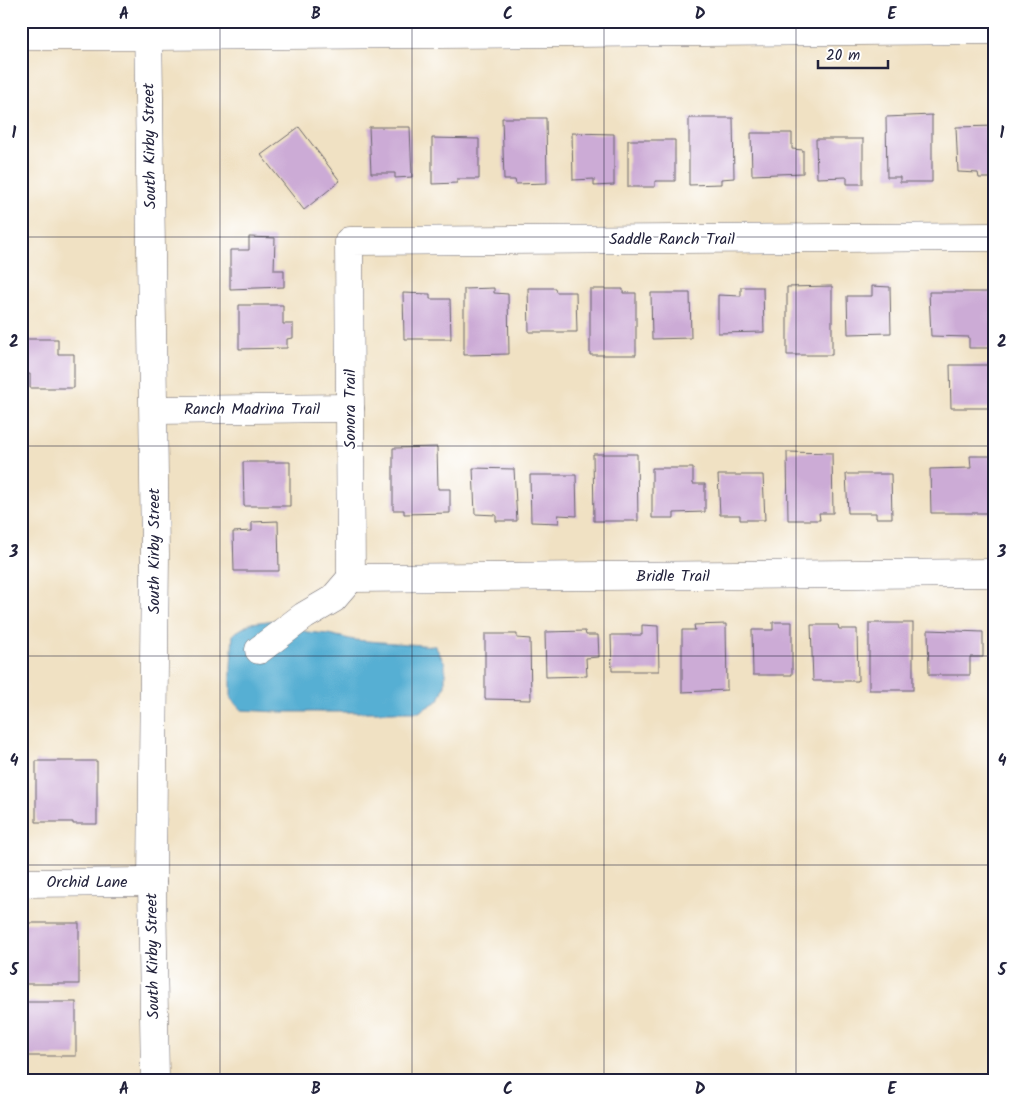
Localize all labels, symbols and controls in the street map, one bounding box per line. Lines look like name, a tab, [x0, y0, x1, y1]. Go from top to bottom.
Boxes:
text: A	[119, 2, 129, 27]
text: B	[311, 2, 321, 27]
text: C	[503, 2, 513, 27]
text: D	[695, 2, 706, 27]
text: E	[888, 2, 898, 27]
scale bar	[818, 38, 888, 70]
text: 20 m	[826, 44, 860, 68]
street label: South Kirby Street	[136, 82, 164, 209]
text: 1	[12, 121, 17, 146]
text: 1	[1000, 121, 1005, 146]
street label: Saddle Ranch Trail	[609, 227, 735, 252]
text: 2	[9, 330, 19, 355]
text: 2	[997, 330, 1007, 355]
street label: Sonora Trail	[338, 369, 363, 449]
street label: Ranch Madrina Trail	[184, 397, 320, 422]
street label: South Kirby Street	[142, 487, 167, 614]
text: 3	[9, 540, 19, 565]
text: 3	[997, 540, 1007, 565]
street label: Bridle Trail	[636, 564, 710, 589]
text: 4	[10, 749, 19, 774]
text: 4	[998, 749, 1007, 774]
street label: Orchid Lane	[47, 870, 127, 895]
street label: South Kirby Street	[139, 892, 167, 1019]
text: 5	[9, 958, 20, 983]
text: 5	[997, 958, 1008, 983]
text: A	[119, 1077, 129, 1102]
text: B	[311, 1077, 321, 1102]
text: C	[503, 1077, 513, 1102]
text: D	[695, 1077, 706, 1102]
text: E	[888, 1077, 898, 1102]

